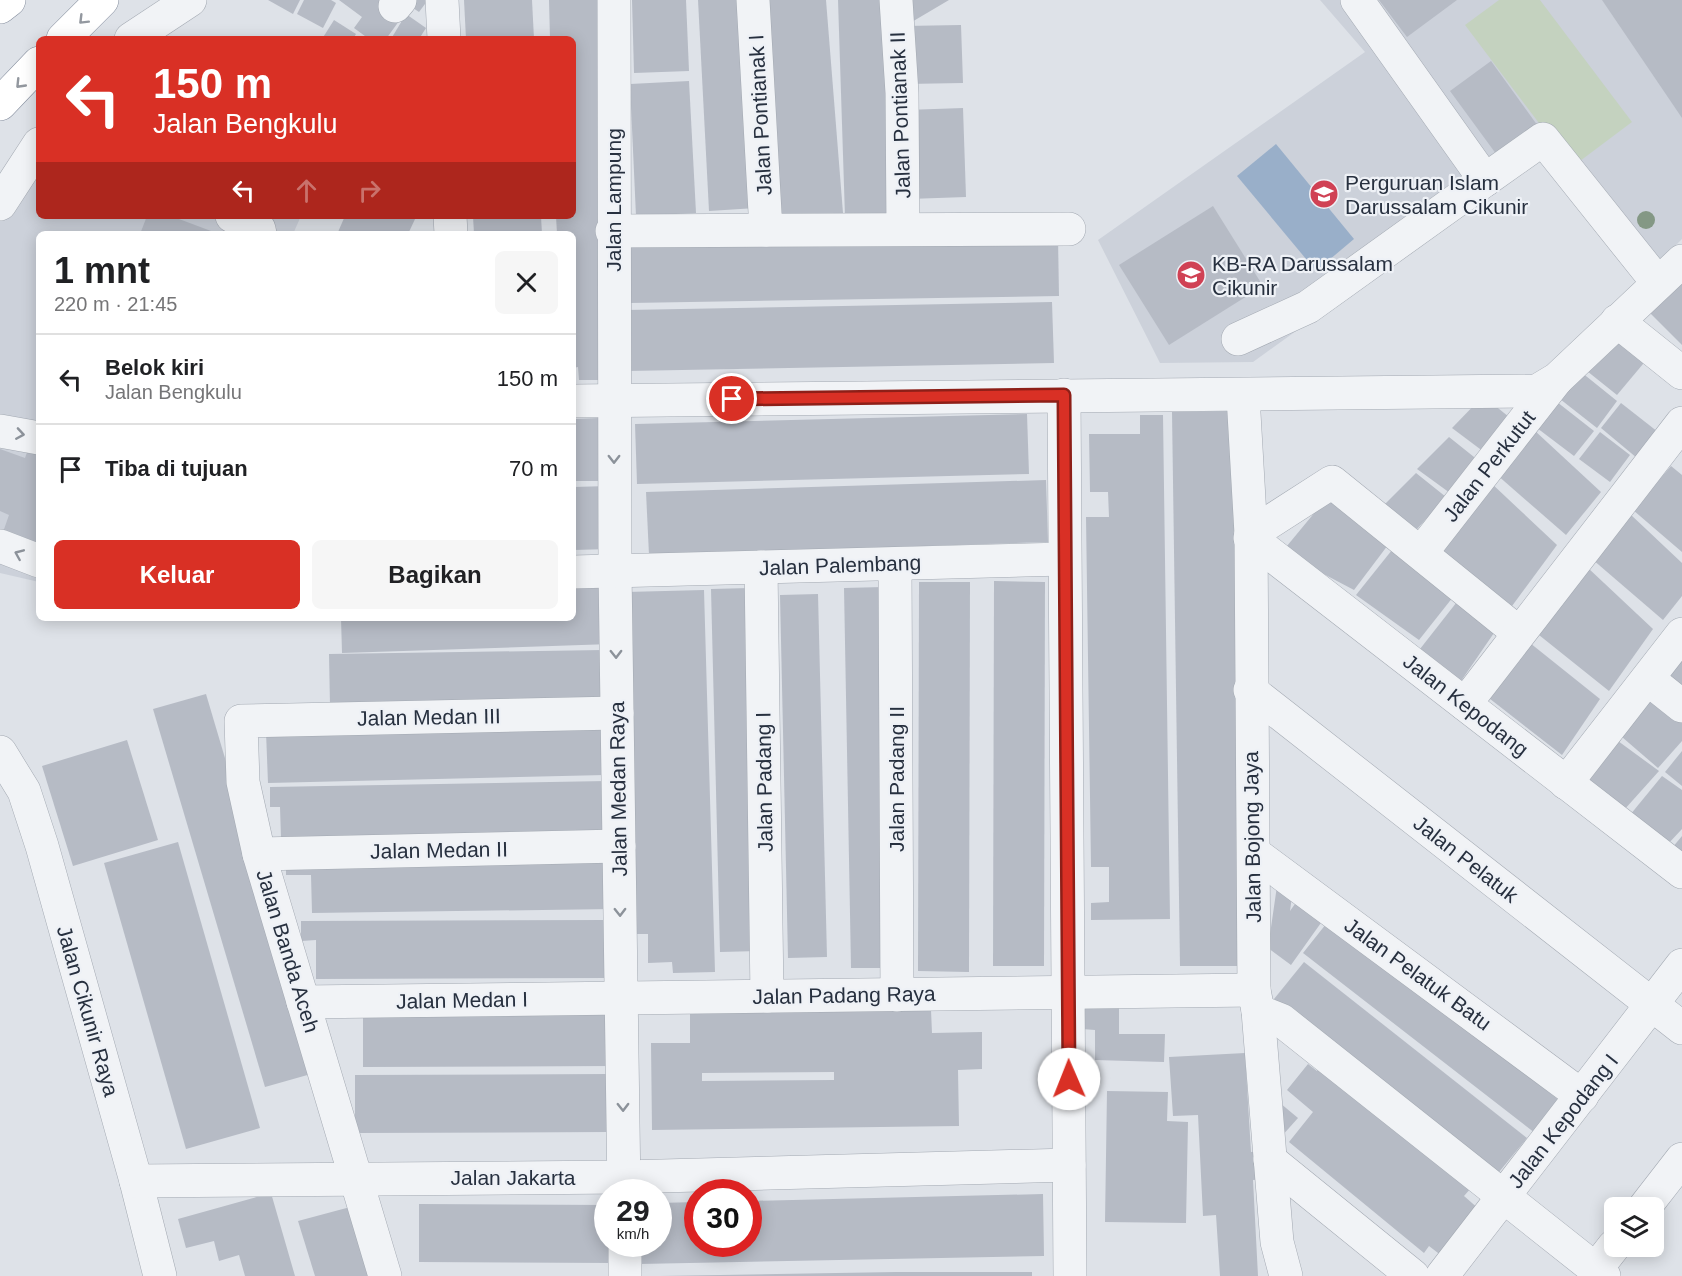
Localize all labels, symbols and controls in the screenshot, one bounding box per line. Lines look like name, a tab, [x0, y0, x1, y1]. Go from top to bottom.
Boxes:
one-way arrow	[79, 12, 90, 23]
street label: Jalan Pontianak II	[886, 31, 914, 199]
street label: Jalan Pontianak I	[744, 34, 776, 196]
icon: left	[54, 60, 132, 138]
text: 150 m	[153, 60, 272, 107]
one-way arrow	[16, 76, 27, 87]
text: Jalan Bengkulu	[153, 109, 338, 139]
street label: Jalan Lampung	[602, 128, 625, 272]
place label: Perguruan Islam Darussalam Cikunir	[1345, 171, 1528, 218]
icon: left	[227, 174, 260, 207]
icon: ahead	[290, 174, 323, 207]
icon: right	[353, 174, 386, 207]
school or university icon: Perguruan Islam Darussalam Cikunir	[1308, 178, 1340, 210]
text: 1 mnt	[54, 250, 150, 291]
button: close	[495, 251, 558, 314]
place label: KB-RA Darussalam Cikunir	[1212, 252, 1393, 299]
school or university icon: KB-RA Darussalam Cikunir	[1175, 259, 1207, 291]
text: 220 m · 21:45	[54, 293, 177, 315]
text: Belok kiri	[105, 355, 204, 380]
icon: left	[54, 363, 87, 396]
text: 150 m	[497, 366, 558, 391]
pin	[706, 373, 757, 424]
text: Jalan Bengkulu	[105, 381, 242, 403]
icon: arrive	[715, 382, 748, 415]
street label: Jalan Perkutut	[1439, 406, 1539, 526]
one-way arrow	[14, 427, 24, 440]
icon: arrive	[54, 453, 87, 486]
one-way arrow	[608, 455, 620, 464]
text: Tiba di tujuan	[105, 456, 248, 481]
text: 70 m	[509, 456, 558, 481]
button: Keluar	[54, 540, 300, 609]
button: Bagikan	[312, 540, 558, 609]
one-way arrow	[15, 549, 26, 561]
street label: Jalan Palembang	[759, 551, 921, 579]
street label: Jalan Kepodang	[1399, 649, 1533, 761]
one-way arrow	[610, 650, 622, 659]
street label: Jalan Medan Raya	[605, 701, 631, 877]
street label: Jalan Medan III	[357, 704, 501, 730]
street label: Jalan Padang II	[885, 706, 908, 852]
street label: Jalan Padang I	[751, 712, 777, 852]
street label: Jalan Bojong Jaya	[1239, 751, 1265, 923]
street label: Jalan Pelatuk	[1409, 811, 1523, 907]
street label: Jalan Medan II	[370, 837, 508, 863]
street label: Jalan Banda Aceh	[252, 867, 324, 1035]
one-way arrow	[614, 908, 626, 917]
street label: Jalan Pelatuk Batu	[1340, 913, 1496, 1035]
street label: Jalan Cikunir Raya	[53, 923, 123, 1099]
street label: Jalan Padang Raya	[752, 982, 936, 1008]
street label: Jalan Medan I	[396, 987, 528, 1013]
position arrow	[1037, 1047, 1101, 1111]
street label: Jalan Kepodang I	[1504, 1050, 1622, 1192]
one-way arrow	[617, 1103, 629, 1112]
street label: Jalan Jakarta	[451, 1166, 576, 1189]
speed limit sign: 30	[684, 1179, 762, 1257]
text: 29	[616, 1194, 650, 1227]
map controls	[1604, 1197, 1664, 1257]
button: layers	[1604, 1197, 1664, 1257]
text: km/h	[617, 1225, 649, 1242]

